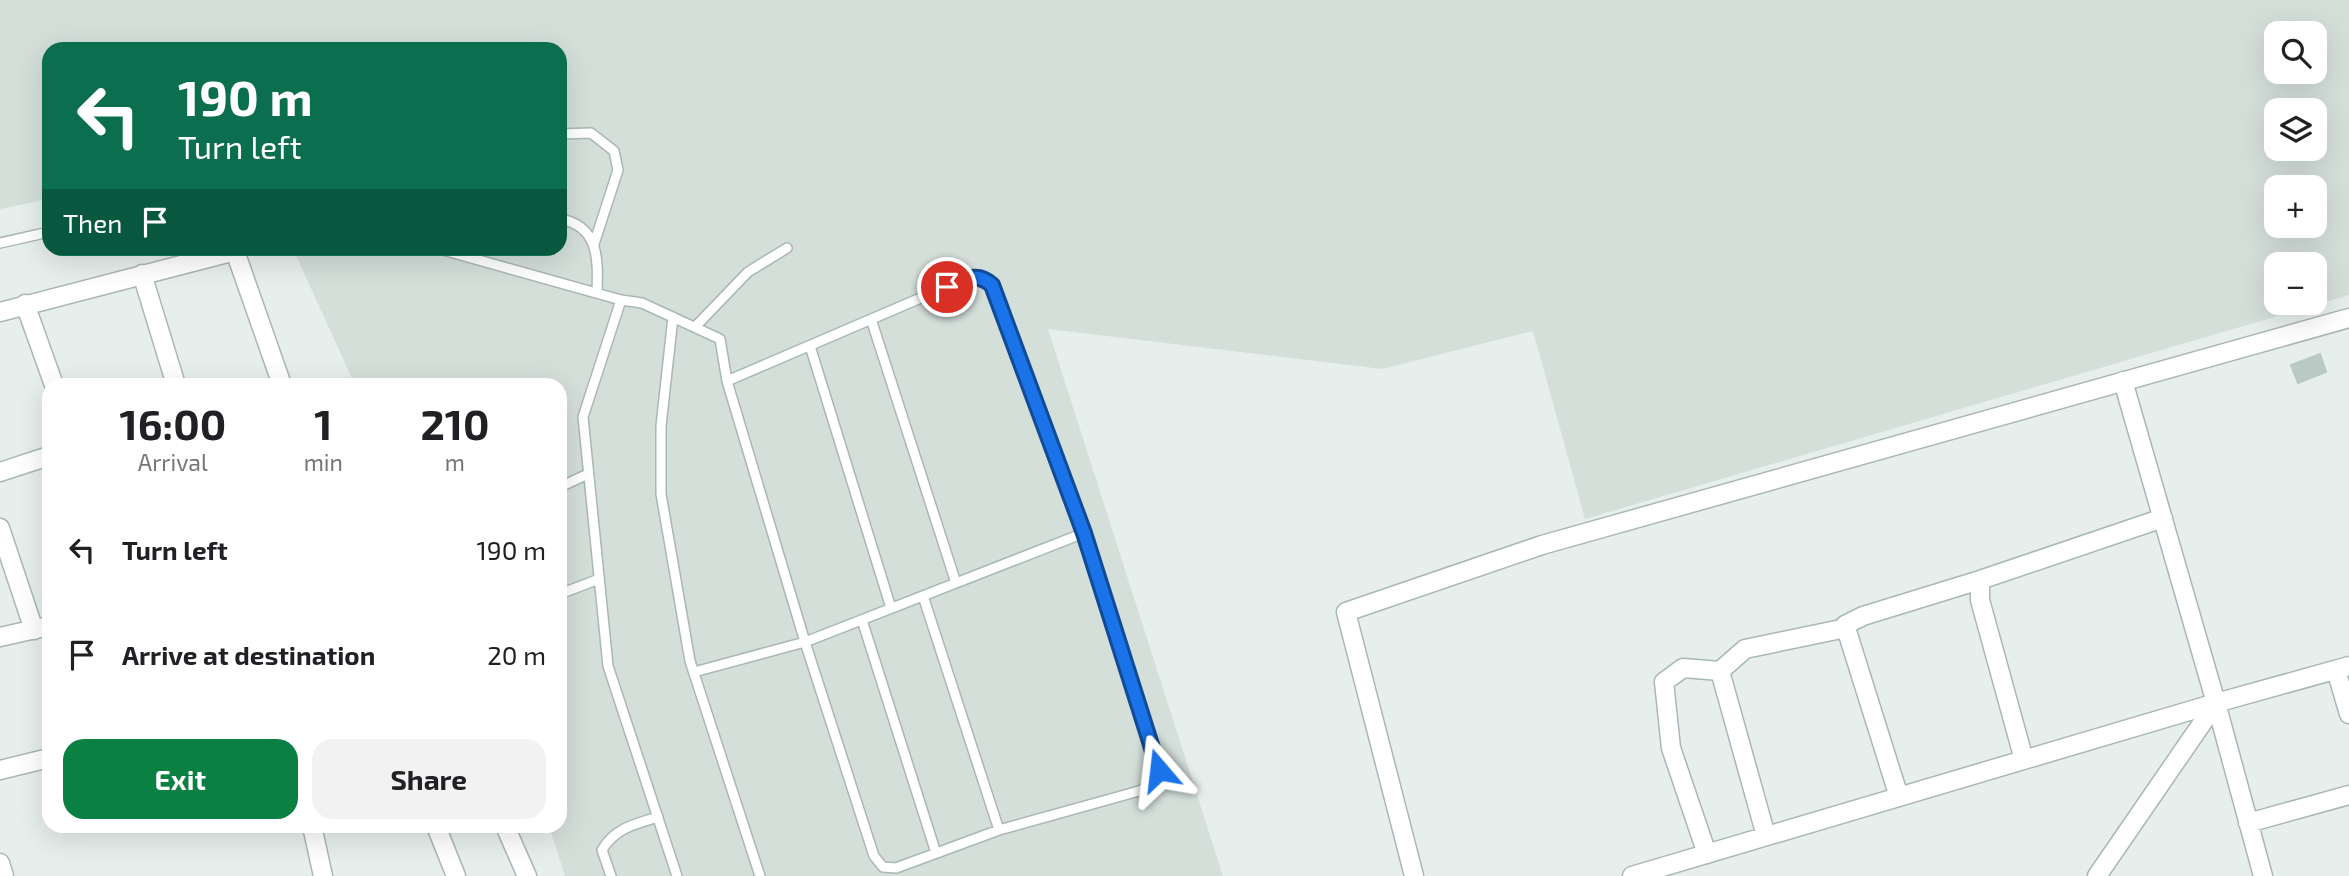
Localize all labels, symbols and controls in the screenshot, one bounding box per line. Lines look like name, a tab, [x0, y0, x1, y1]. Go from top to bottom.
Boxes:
map controls	[2264, 21, 2327, 315]
button: search	[2264, 21, 2327, 84]
text: 190 m	[178, 67, 313, 126]
icon: left	[63, 70, 154, 161]
button: layers	[2264, 98, 2327, 161]
text: Turn left	[178, 127, 302, 165]
button: +	[2264, 175, 2327, 238]
icon: arrive	[136, 203, 174, 241]
text: Then	[63, 207, 122, 238]
button: −	[2264, 252, 2327, 315]
pin	[917, 257, 977, 317]
icon: arrive	[928, 268, 966, 306]
text: 16:00	[119, 398, 226, 448]
text: 1	[314, 398, 332, 448]
text: 210	[420, 398, 489, 448]
text: Arrival	[138, 448, 208, 476]
text: min	[304, 448, 343, 476]
text: m	[445, 448, 465, 476]
icon: left	[63, 531, 101, 569]
text: Turn left	[122, 534, 228, 565]
text: 190 m	[477, 534, 546, 565]
icon: arrive	[63, 636, 101, 674]
text: Arrive at destination	[122, 639, 375, 670]
text: 20 m	[487, 639, 546, 670]
position arrow	[1122, 733, 1196, 807]
button: Exit	[63, 739, 298, 819]
button: Share	[312, 739, 546, 819]

